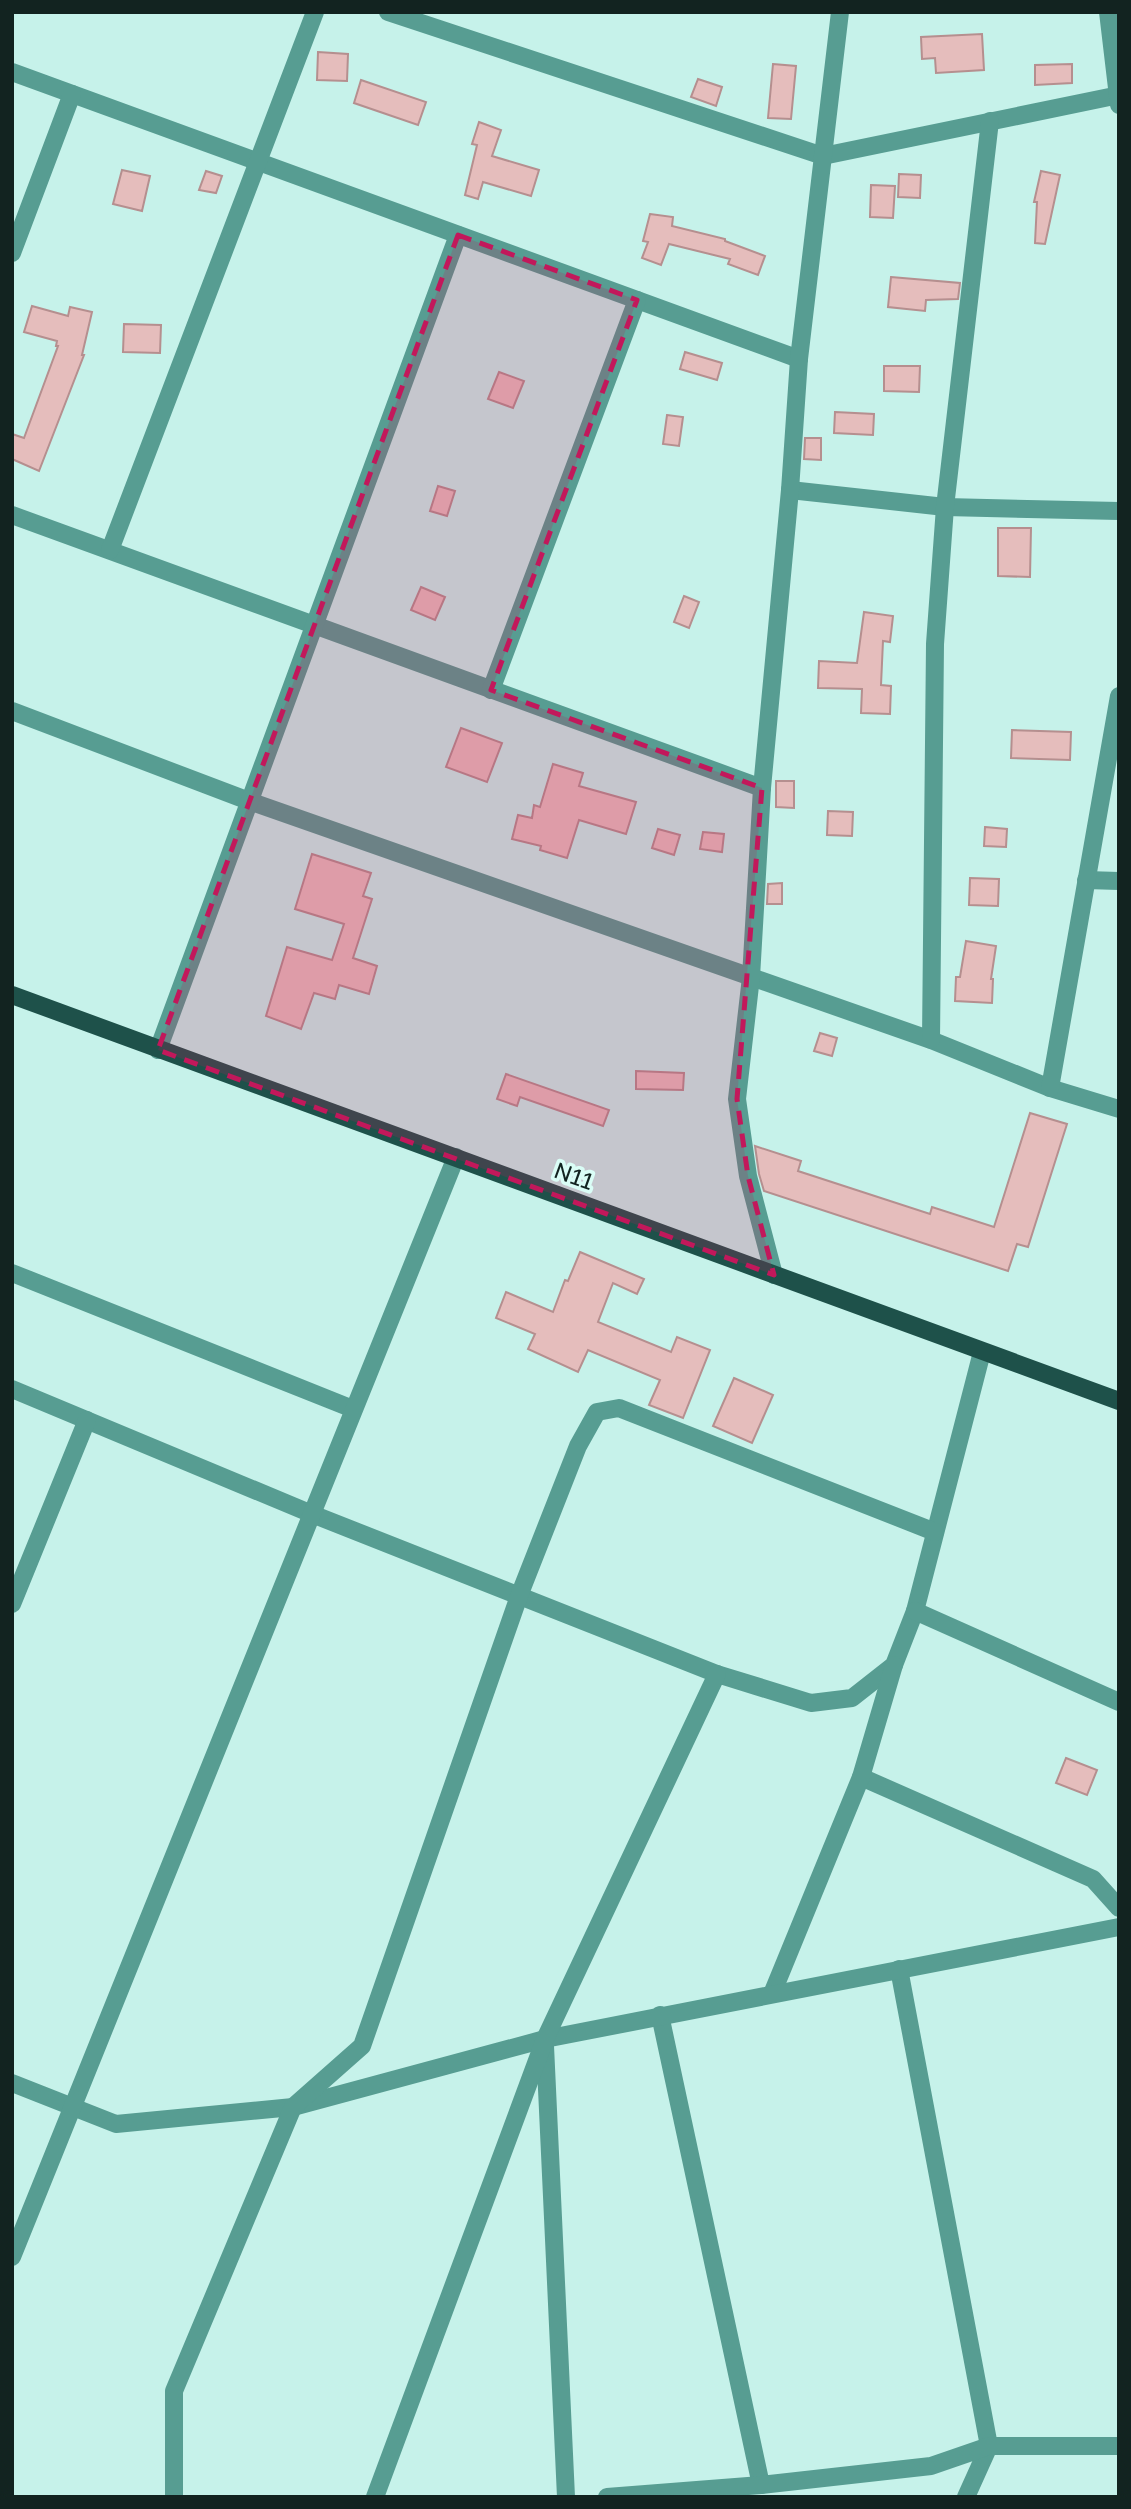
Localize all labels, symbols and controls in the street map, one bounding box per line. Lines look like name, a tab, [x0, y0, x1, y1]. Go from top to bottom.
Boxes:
street label: N11	[551, 1155, 597, 1195]

